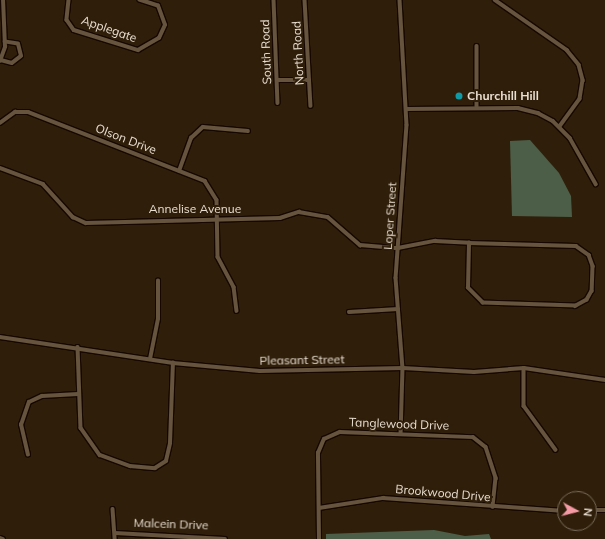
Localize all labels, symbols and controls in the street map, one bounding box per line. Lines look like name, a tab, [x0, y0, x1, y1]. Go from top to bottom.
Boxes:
street label: Applegate	[79, 13, 139, 45]
street label: South Road	[258, 19, 274, 85]
street label: North Road	[289, 21, 307, 85]
place label: Churchill Hill	[467, 89, 539, 103]
marker: Churchill Hill	[454, 91, 464, 101]
street label: Olson Drive	[94, 121, 158, 157]
street label: Loper Street	[380, 182, 400, 250]
street label: Annelise Avenue	[149, 202, 241, 216]
street label: Pleasant Street	[259, 352, 345, 368]
street label: Tanglewood Drive	[349, 415, 449, 433]
street label: Brookwood Drive	[395, 482, 491, 504]
north arrow	[557, 491, 597, 531]
text: N	[580, 507, 595, 517]
street label: Malcein Drive	[133, 516, 209, 532]

